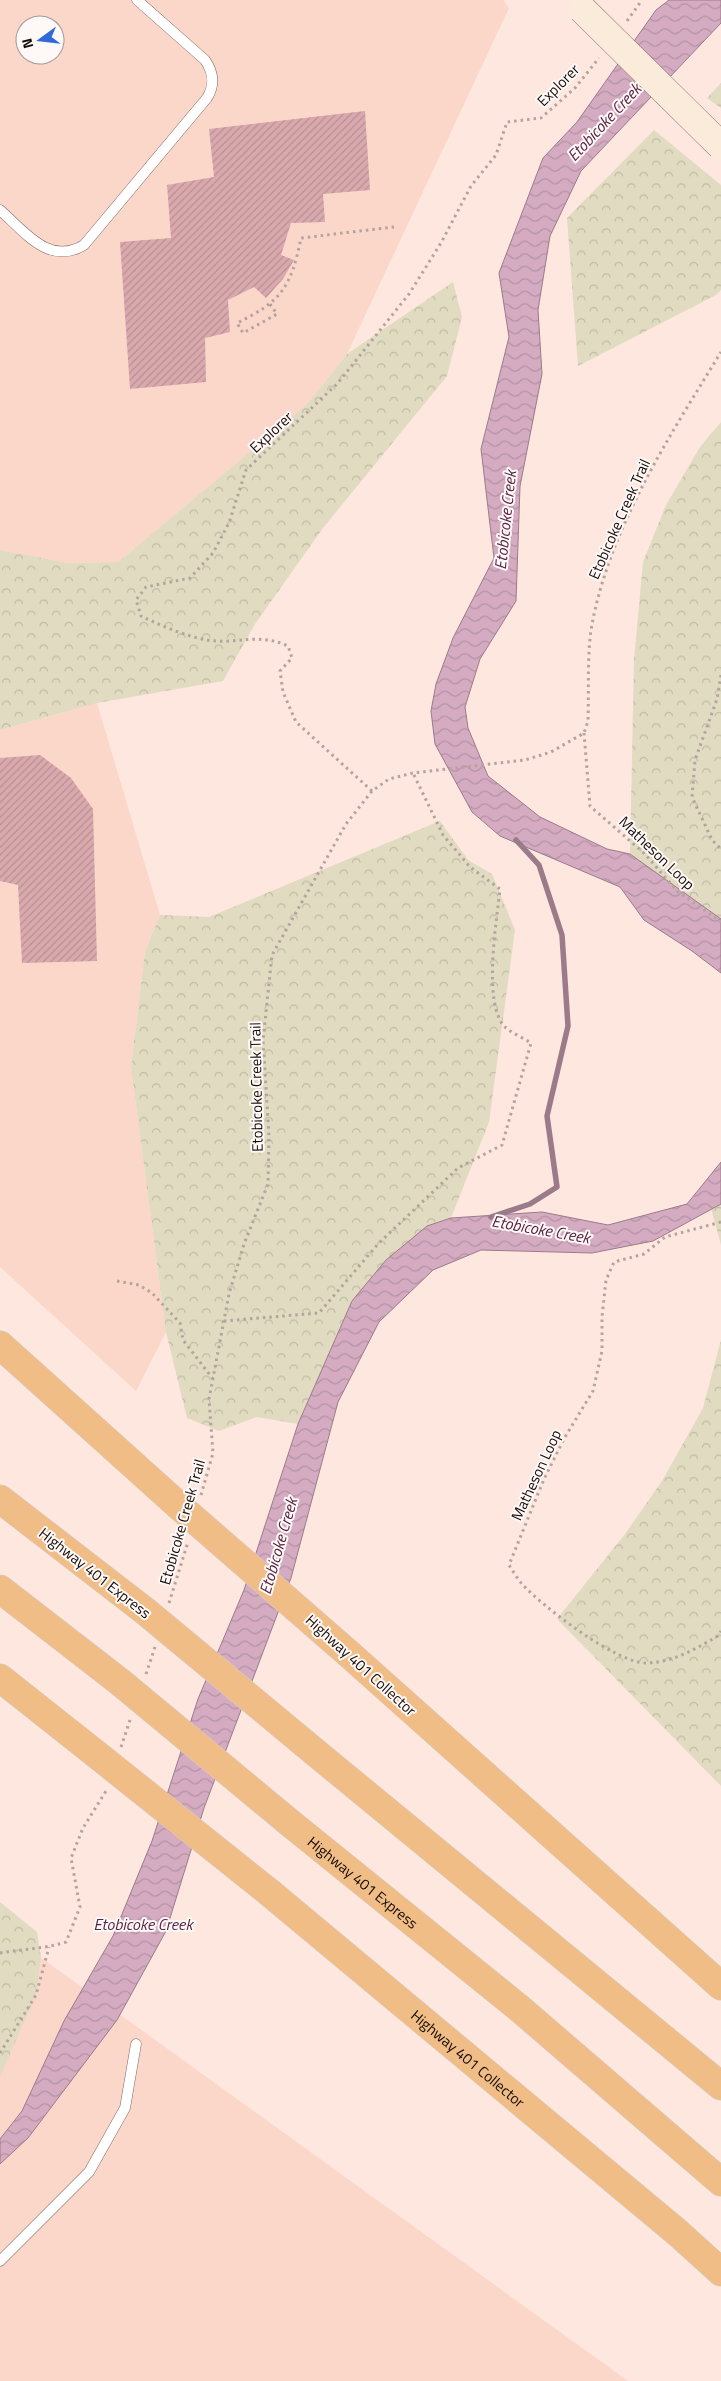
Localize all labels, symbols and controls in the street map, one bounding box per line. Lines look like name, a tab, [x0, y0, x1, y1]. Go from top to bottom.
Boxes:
north arrow	[15, 15, 65, 65]
text: N	[16, 36, 38, 51]
street label: Explorer	[531, 58, 585, 112]
water label: Etobicoke Creek	[561, 76, 648, 166]
street label: Explorer	[244, 406, 298, 458]
street label: Etobicoke Creek Trail	[582, 455, 656, 583]
water label: Etobicoke Creek	[488, 468, 522, 571]
street label: Matheson Loop	[614, 811, 700, 895]
street label: Etobicoke Creek Trail	[243, 1022, 269, 1152]
water label: Etobicoke Creek	[490, 1209, 594, 1250]
street label: Matheson Loop	[505, 1426, 567, 1524]
street label: Etobicoke Creek Trail	[153, 1457, 211, 1587]
water label: Etobicoke Creek	[253, 1493, 304, 1597]
street label: Highway 401 Express	[34, 1522, 156, 1624]
street label: Highway 401 Collector	[300, 1609, 422, 1721]
street label: Highway 401 Express	[303, 1830, 423, 1934]
water label: Etobicoke Creek	[93, 1912, 194, 1936]
street label: Highway 401 Collector	[406, 2004, 530, 2113]

